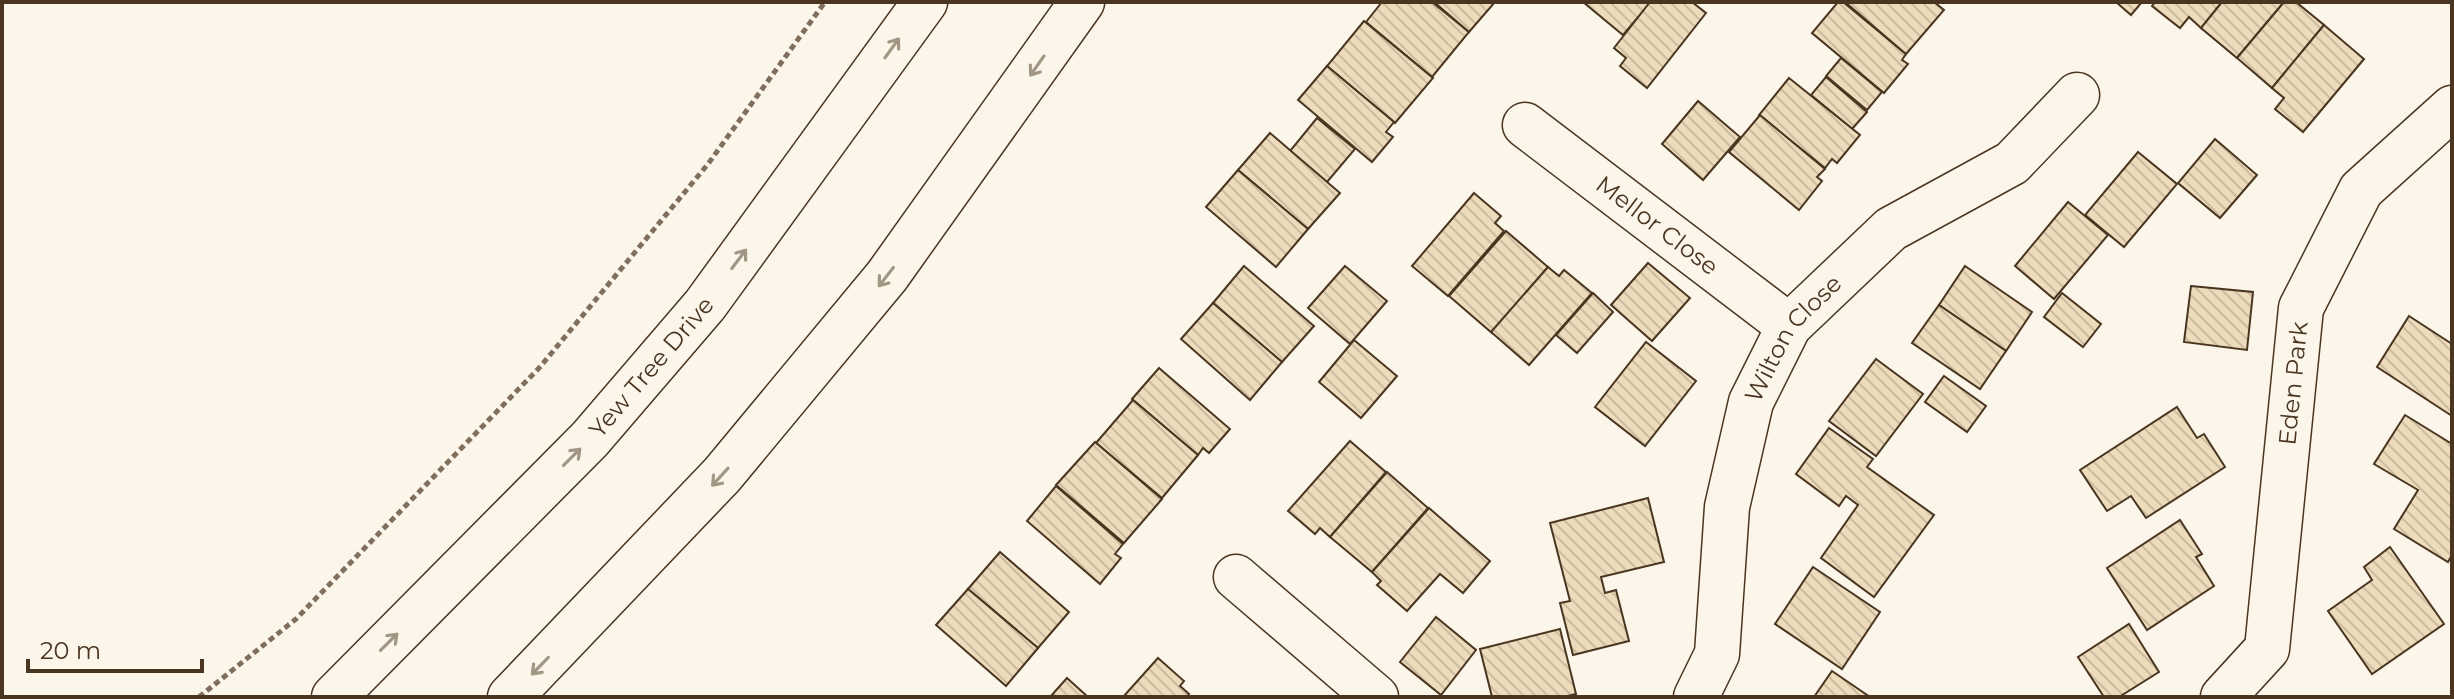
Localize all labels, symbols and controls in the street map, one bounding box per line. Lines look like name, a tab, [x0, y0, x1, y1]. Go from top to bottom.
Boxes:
one-way arrow	[884, 38, 901, 60]
one-way arrow	[1029, 54, 1045, 76]
street label: Mellor Close	[1590, 169, 1724, 281]
one-way arrow	[731, 248, 748, 270]
one-way arrow	[877, 266, 894, 287]
street label: Wilton Close	[1738, 269, 1848, 407]
street label: Yew Tree Drive	[583, 291, 720, 443]
street label: Eden Park	[2272, 320, 2314, 447]
one-way arrow	[562, 448, 581, 467]
one-way arrow	[711, 467, 729, 487]
scale bar	[28, 623, 202, 673]
one-way arrow	[379, 633, 398, 652]
text: 20 m	[40, 636, 101, 665]
one-way arrow	[532, 655, 550, 675]

